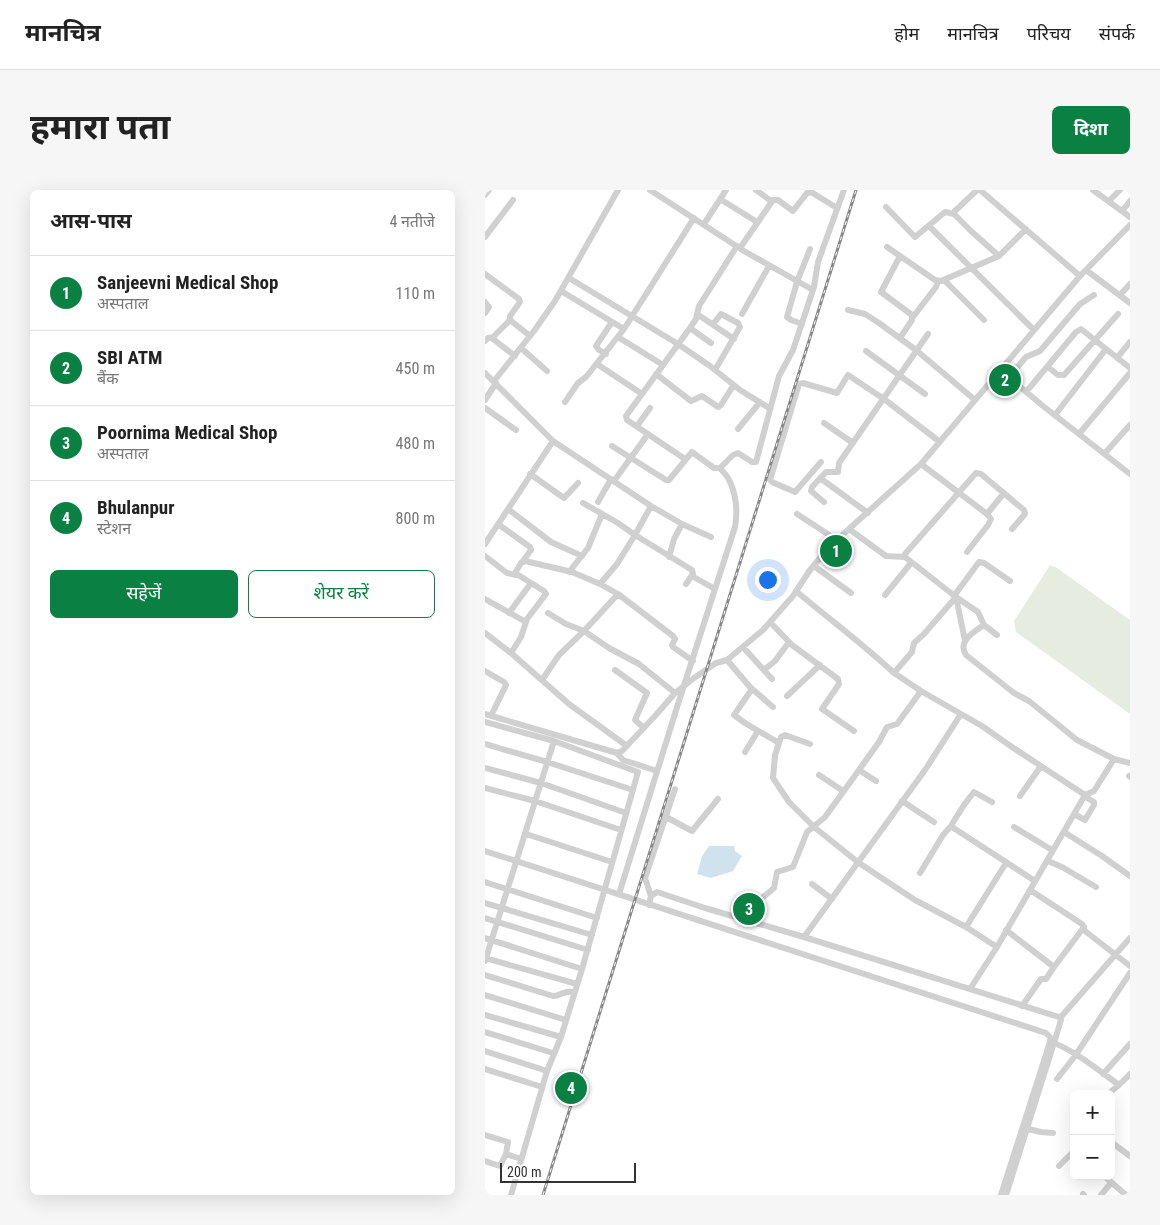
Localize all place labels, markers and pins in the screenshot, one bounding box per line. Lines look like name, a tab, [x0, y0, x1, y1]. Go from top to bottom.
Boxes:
pin: 2	[989, 361, 1021, 399]
pin: 1	[820, 532, 852, 570]
pin: 3	[733, 890, 765, 928]
pin: 4	[555, 1069, 587, 1107]

